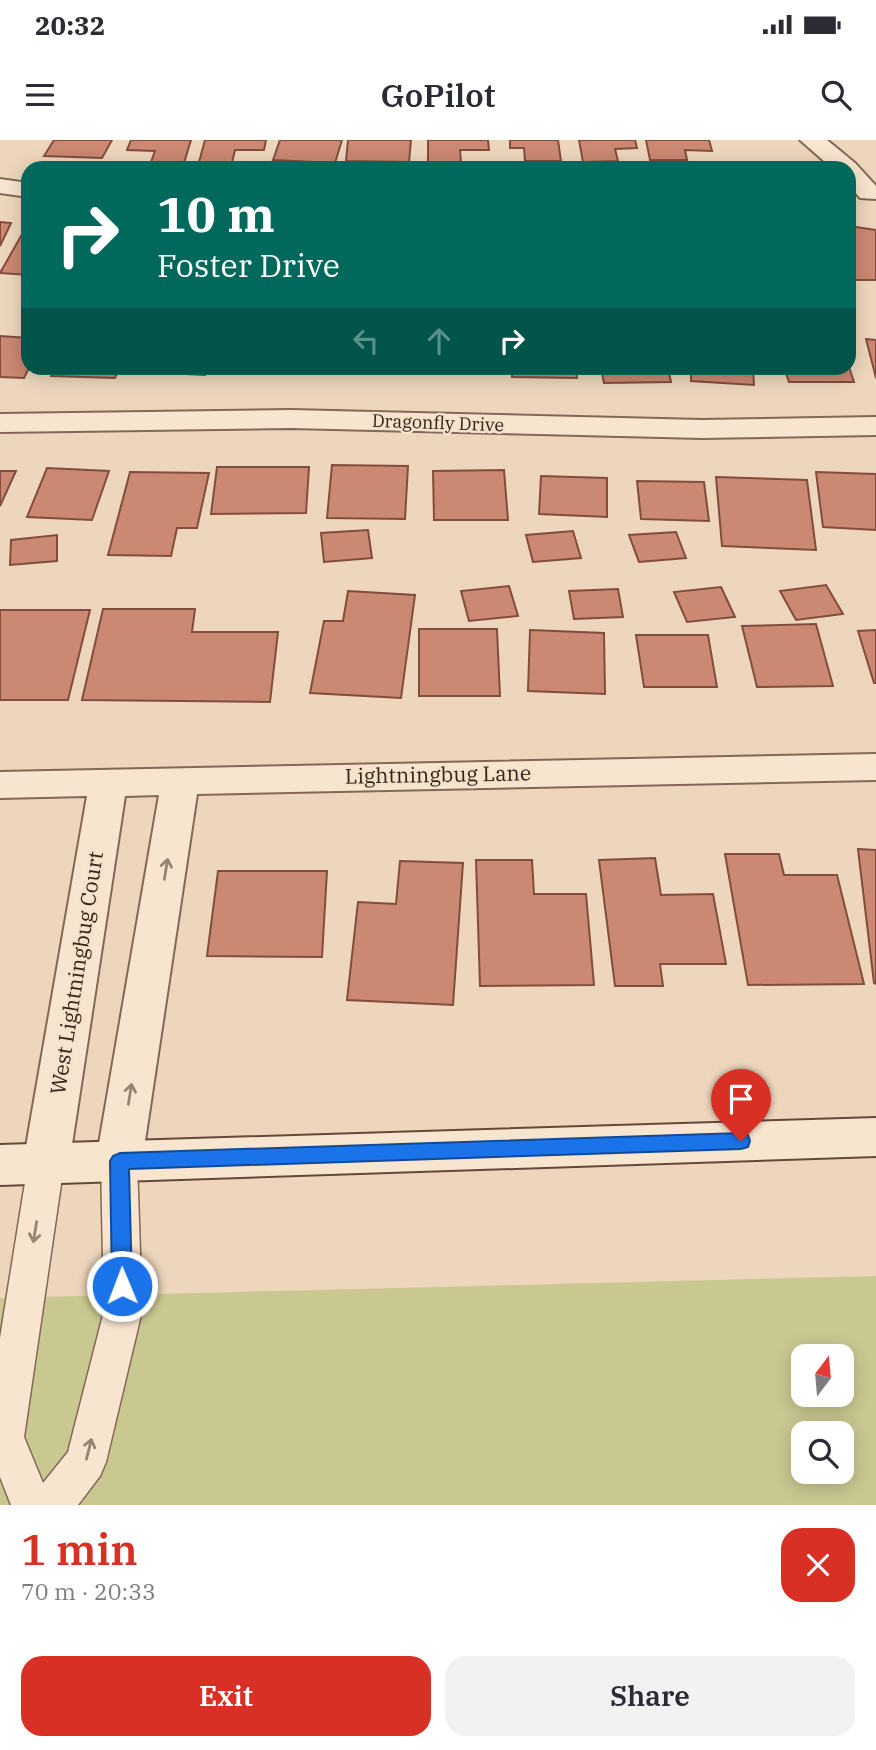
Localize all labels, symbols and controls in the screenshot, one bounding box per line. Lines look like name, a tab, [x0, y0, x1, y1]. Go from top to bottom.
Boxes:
text: 20:32	[35, 8, 105, 42]
text: GoPilot	[381, 74, 495, 116]
icon: menu	[21, 76, 59, 114]
icon: search	[817, 76, 855, 114]
text: 10 m	[157, 182, 275, 245]
icon: right	[42, 189, 133, 280]
text: Foster Drive	[157, 244, 340, 286]
icon: left	[347, 322, 385, 360]
icon: ahead	[420, 322, 458, 360]
icon: right	[493, 322, 531, 360]
street label: Dragonfly Drive	[371, 409, 505, 436]
street label: Lightningbug Lane	[345, 758, 531, 790]
street label: West Lightningbug Court	[43, 849, 109, 1097]
one-way arrow	[160, 858, 173, 881]
pin	[711, 1069, 771, 1141]
icon: arrive	[722, 1080, 760, 1118]
one-way arrow	[124, 1083, 137, 1106]
one-way arrow	[28, 1220, 41, 1243]
position arrow	[85, 1249, 159, 1323]
north arrow	[791, 1344, 854, 1407]
map controls	[791, 1344, 854, 1484]
button: search	[791, 1421, 854, 1484]
one-way arrow	[83, 1438, 96, 1461]
text: 1 min	[21, 1522, 138, 1577]
button: close	[781, 1528, 855, 1602]
text: 70 m · 20:33	[21, 1576, 156, 1606]
button: Exit	[21, 1656, 431, 1736]
button: Share	[445, 1656, 855, 1736]

